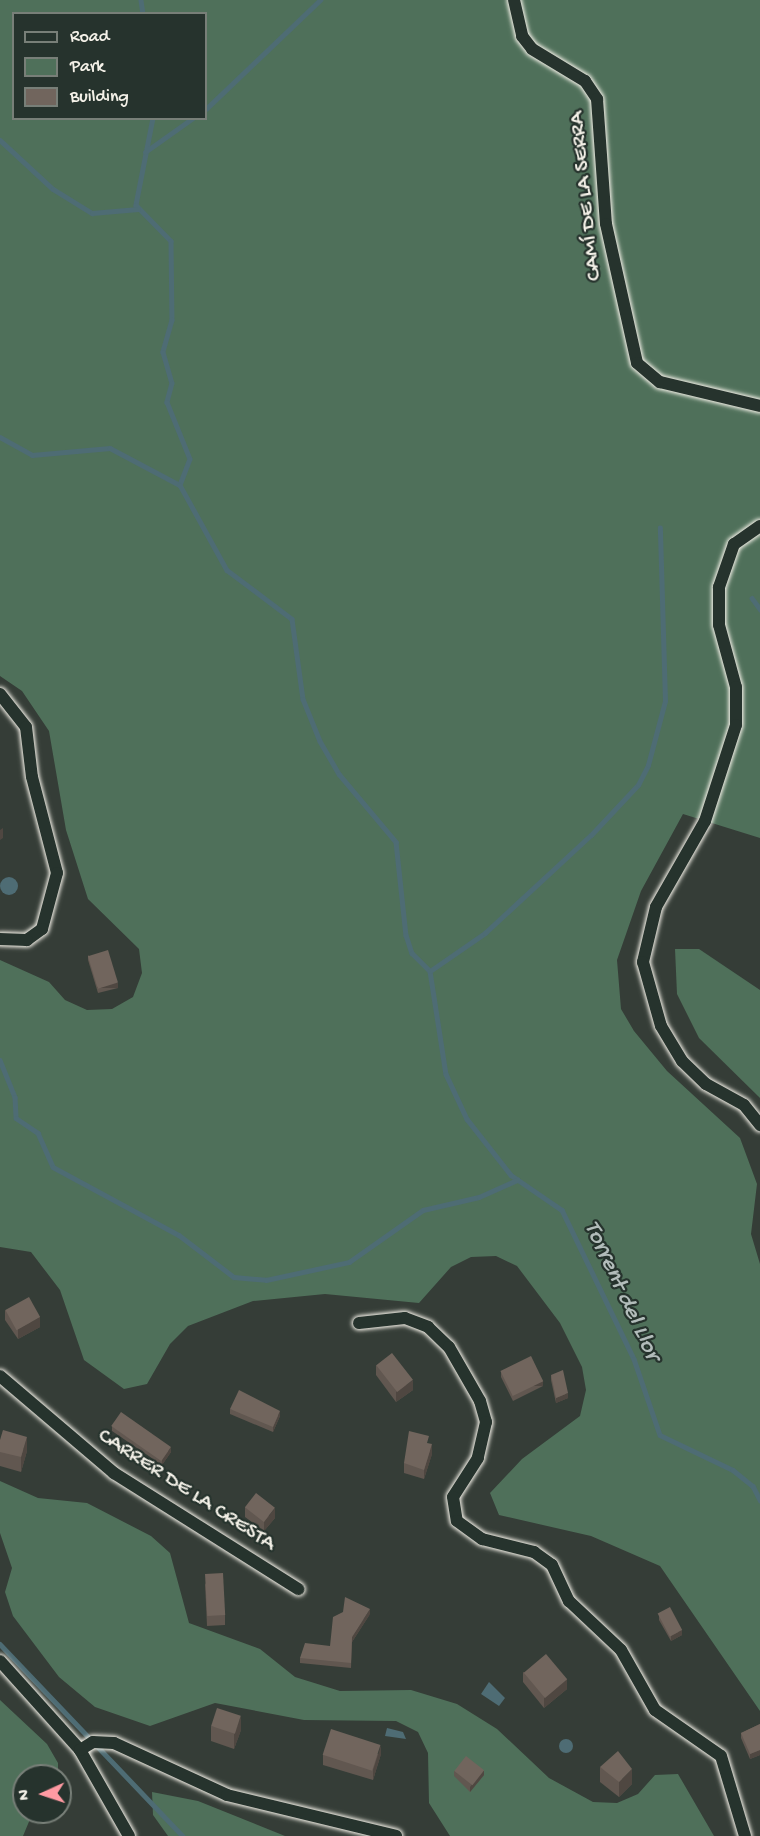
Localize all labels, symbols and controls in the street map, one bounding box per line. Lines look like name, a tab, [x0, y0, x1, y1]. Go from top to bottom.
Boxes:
legend	[12, 12, 207, 120]
text: Road	[70, 27, 109, 48]
text: Park	[70, 57, 104, 78]
text: Building	[70, 87, 129, 108]
street label: CAMÍ DE LA SERRA	[565, 110, 609, 282]
water label: Torrent del Llor	[576, 1217, 666, 1365]
street label: CARRER DE LA CRESTA	[92, 1424, 280, 1558]
north arrow	[12, 1764, 72, 1824]
text: N	[16, 1789, 35, 1801]

